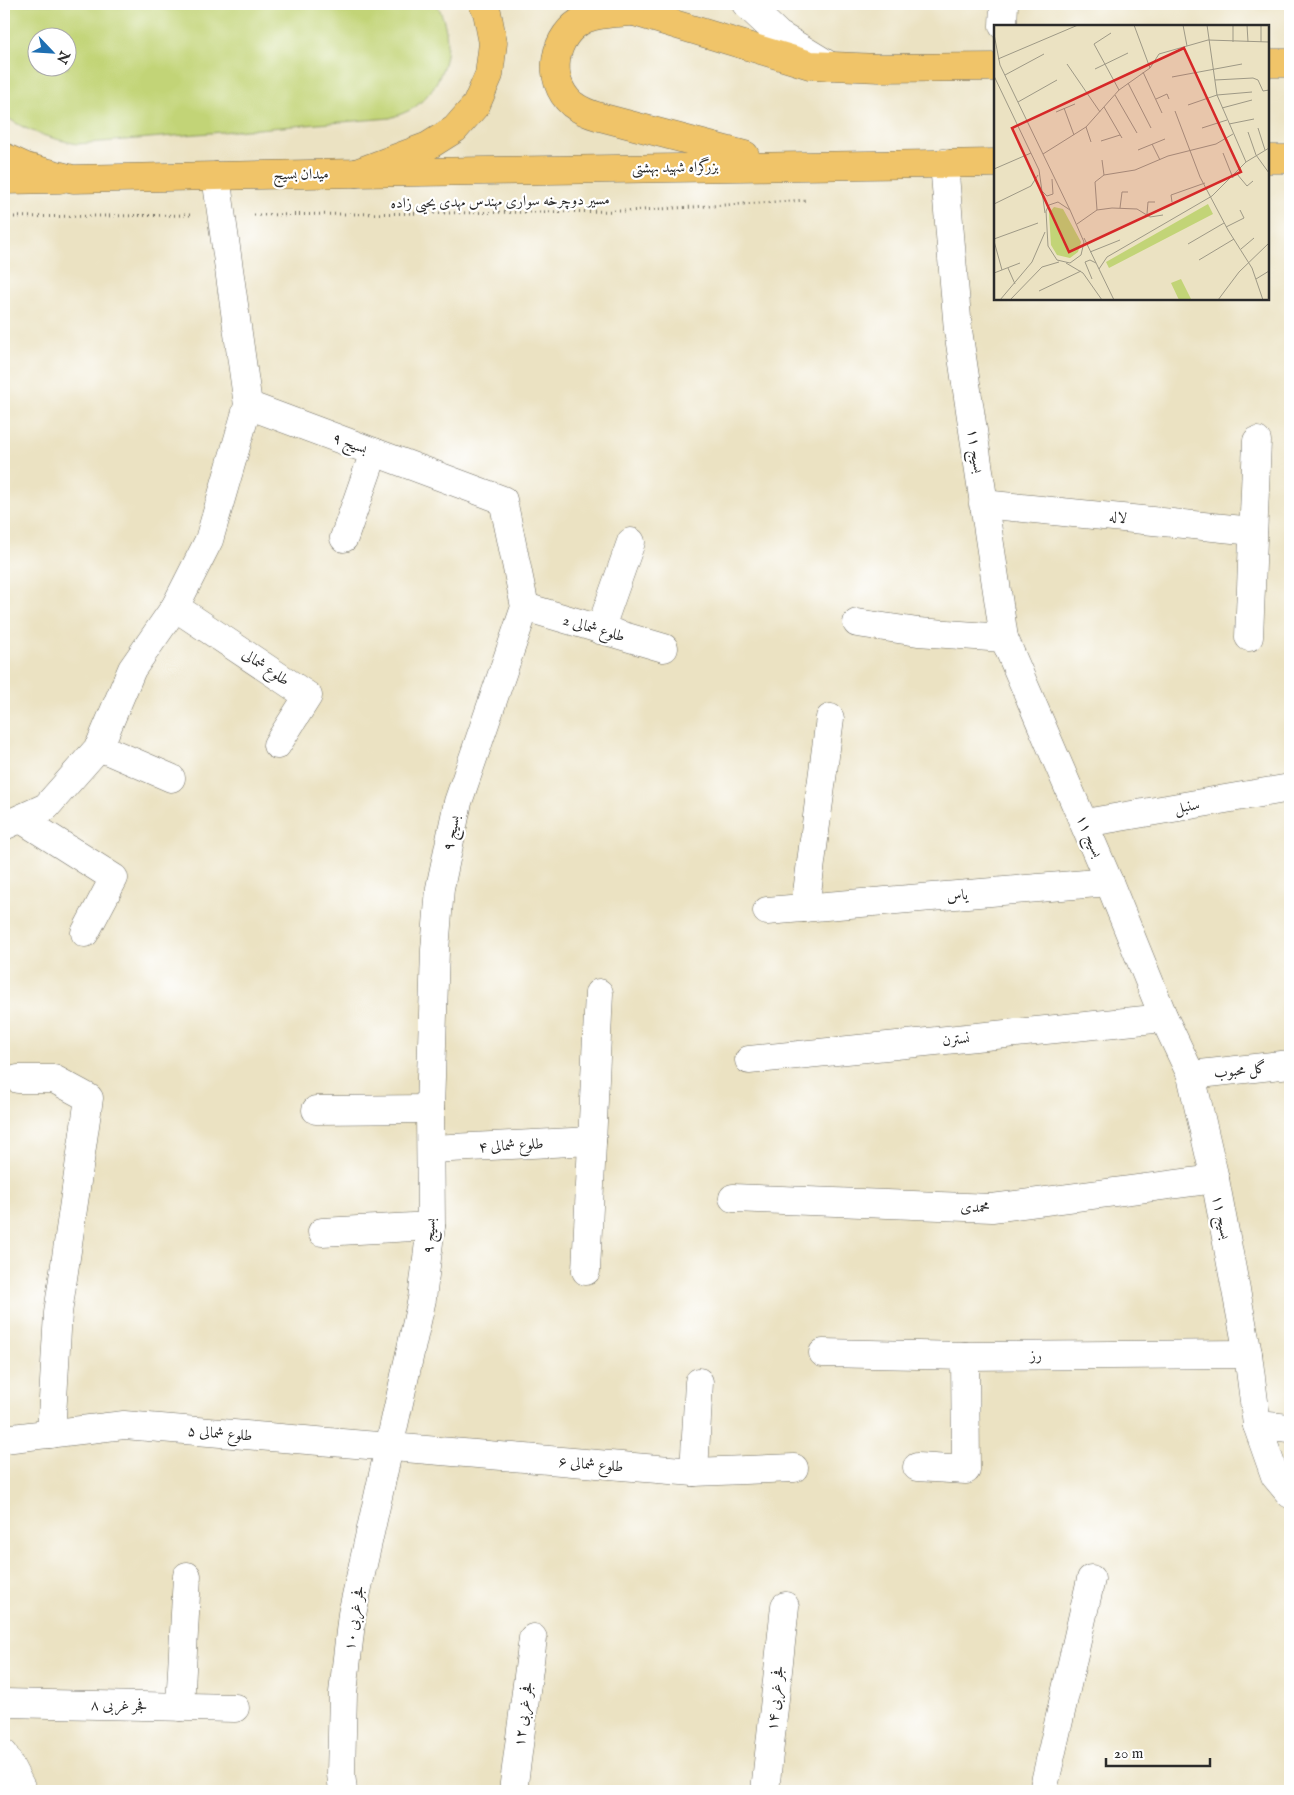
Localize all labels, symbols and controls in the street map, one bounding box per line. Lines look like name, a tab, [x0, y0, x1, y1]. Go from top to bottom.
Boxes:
inset map	[994, 25, 1269, 300]
north arrow	[28, 28, 78, 78]
text: N	[52, 47, 74, 66]
street label: بزرگراه شهید بهشتی	[631, 156, 719, 179]
street label: میدان بسیج	[273, 165, 329, 188]
street label: مسیر دوچرخه سواری مهندس مهدی یحیی زاده	[390, 190, 610, 216]
street label: بسیج ۹	[328, 428, 371, 463]
street label: بسیج ۱۱	[959, 428, 988, 476]
street label: لاله	[1108, 507, 1128, 528]
street label: طلوع شمالی 2	[560, 611, 627, 649]
street label: طلوع شمالی	[237, 645, 293, 693]
street label: سنبل	[1173, 795, 1201, 819]
street label: بسیج ۱۱	[1068, 812, 1107, 863]
street label: بسیج ۹	[438, 813, 469, 854]
street label: یاس	[946, 885, 970, 906]
street label: نسترن	[941, 1029, 971, 1050]
street label: گل محبوب	[1213, 1058, 1267, 1083]
street label: طلوع شمالی ۴	[478, 1134, 544, 1160]
street label: بسیج ۱۱	[1204, 1193, 1235, 1242]
street label: محمدی	[960, 1198, 990, 1217]
street label: بسیج ۹	[418, 1217, 445, 1255]
street label: رز	[1028, 1346, 1042, 1365]
street label: طلوع شمالی ۵	[186, 1421, 253, 1449]
street label: طلوع شمالی ۶	[557, 1452, 624, 1480]
street label: فجر غربی ۱۰	[340, 1584, 370, 1652]
street label: فجر غربی ۱۴	[763, 1664, 789, 1732]
street label: فجر غربی ۱۲	[510, 1680, 538, 1748]
street label: فجر غربی ۸	[90, 1696, 148, 1716]
scale bar	[1106, 1735, 1210, 1767]
text: 20 m	[1114, 1744, 1144, 1763]

